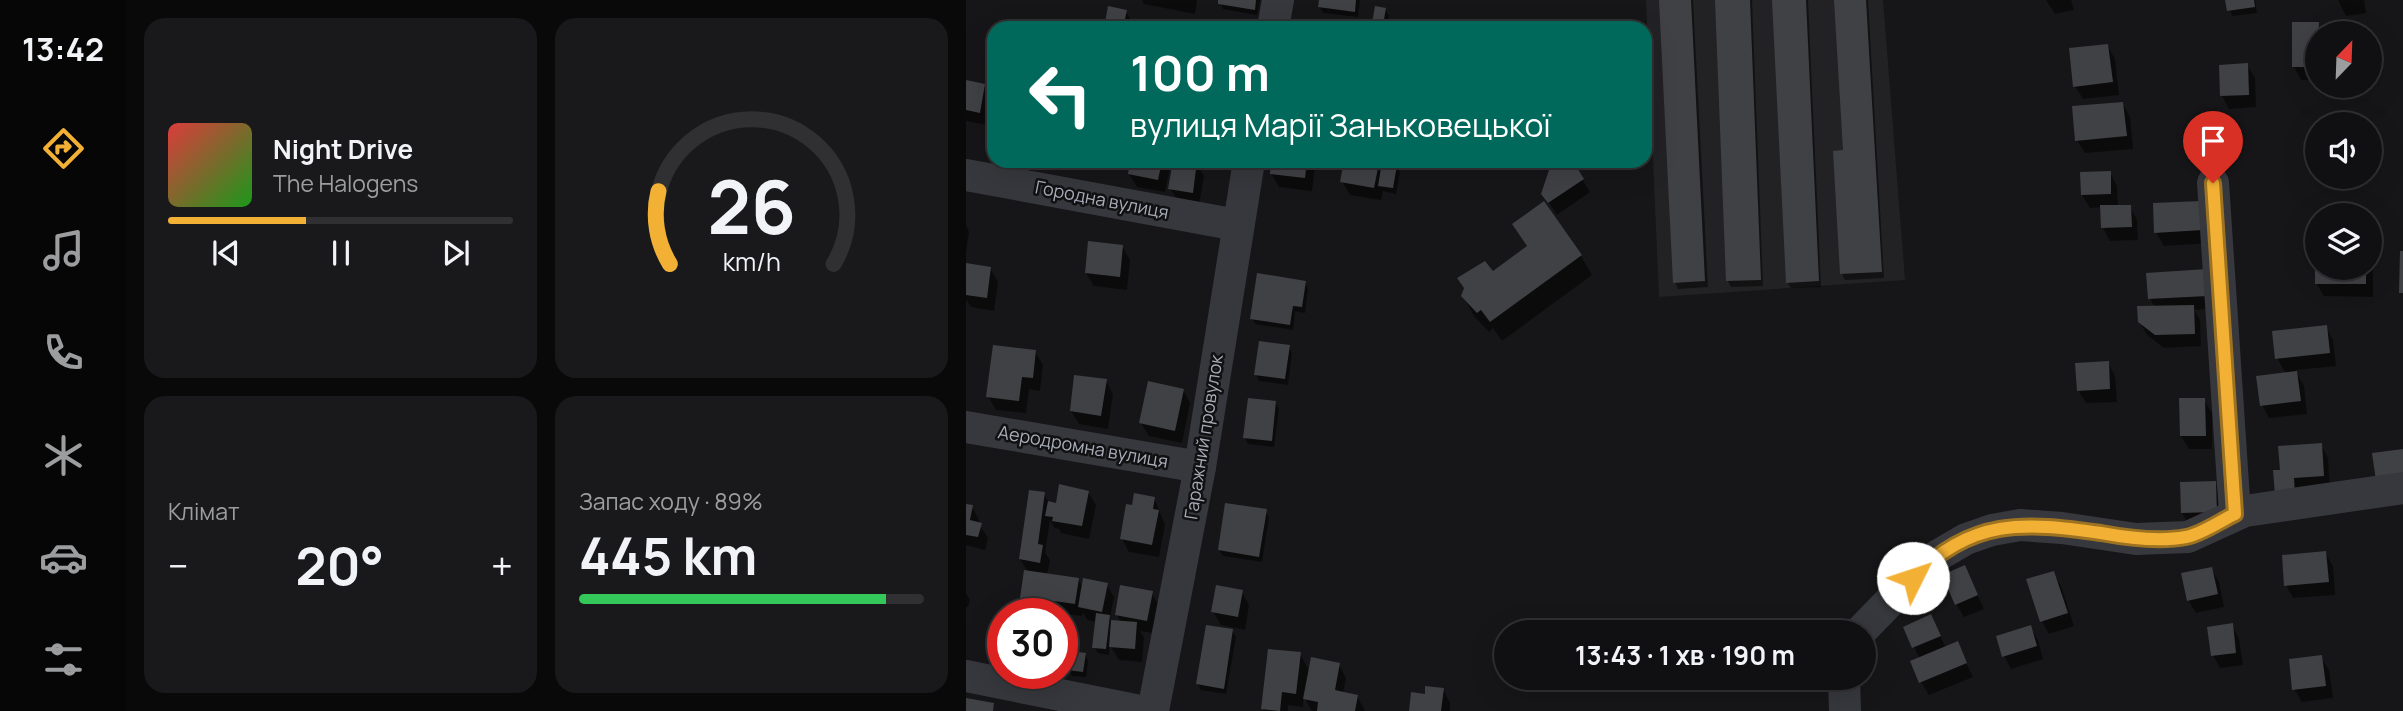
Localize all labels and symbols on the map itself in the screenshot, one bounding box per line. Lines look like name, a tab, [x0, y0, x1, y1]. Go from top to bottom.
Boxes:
north arrow	[2305, 21, 2382, 98]
pin	[2183, 111, 2243, 183]
street label: Городна вулиця	[1033, 174, 1171, 224]
street label: Гаражний провулок	[1178, 352, 1228, 521]
street label: Аеродромна вулиця	[996, 419, 1170, 473]
position arrow	[1876, 541, 1950, 615]
speed limit sign: 30	[987, 598, 1078, 689]

